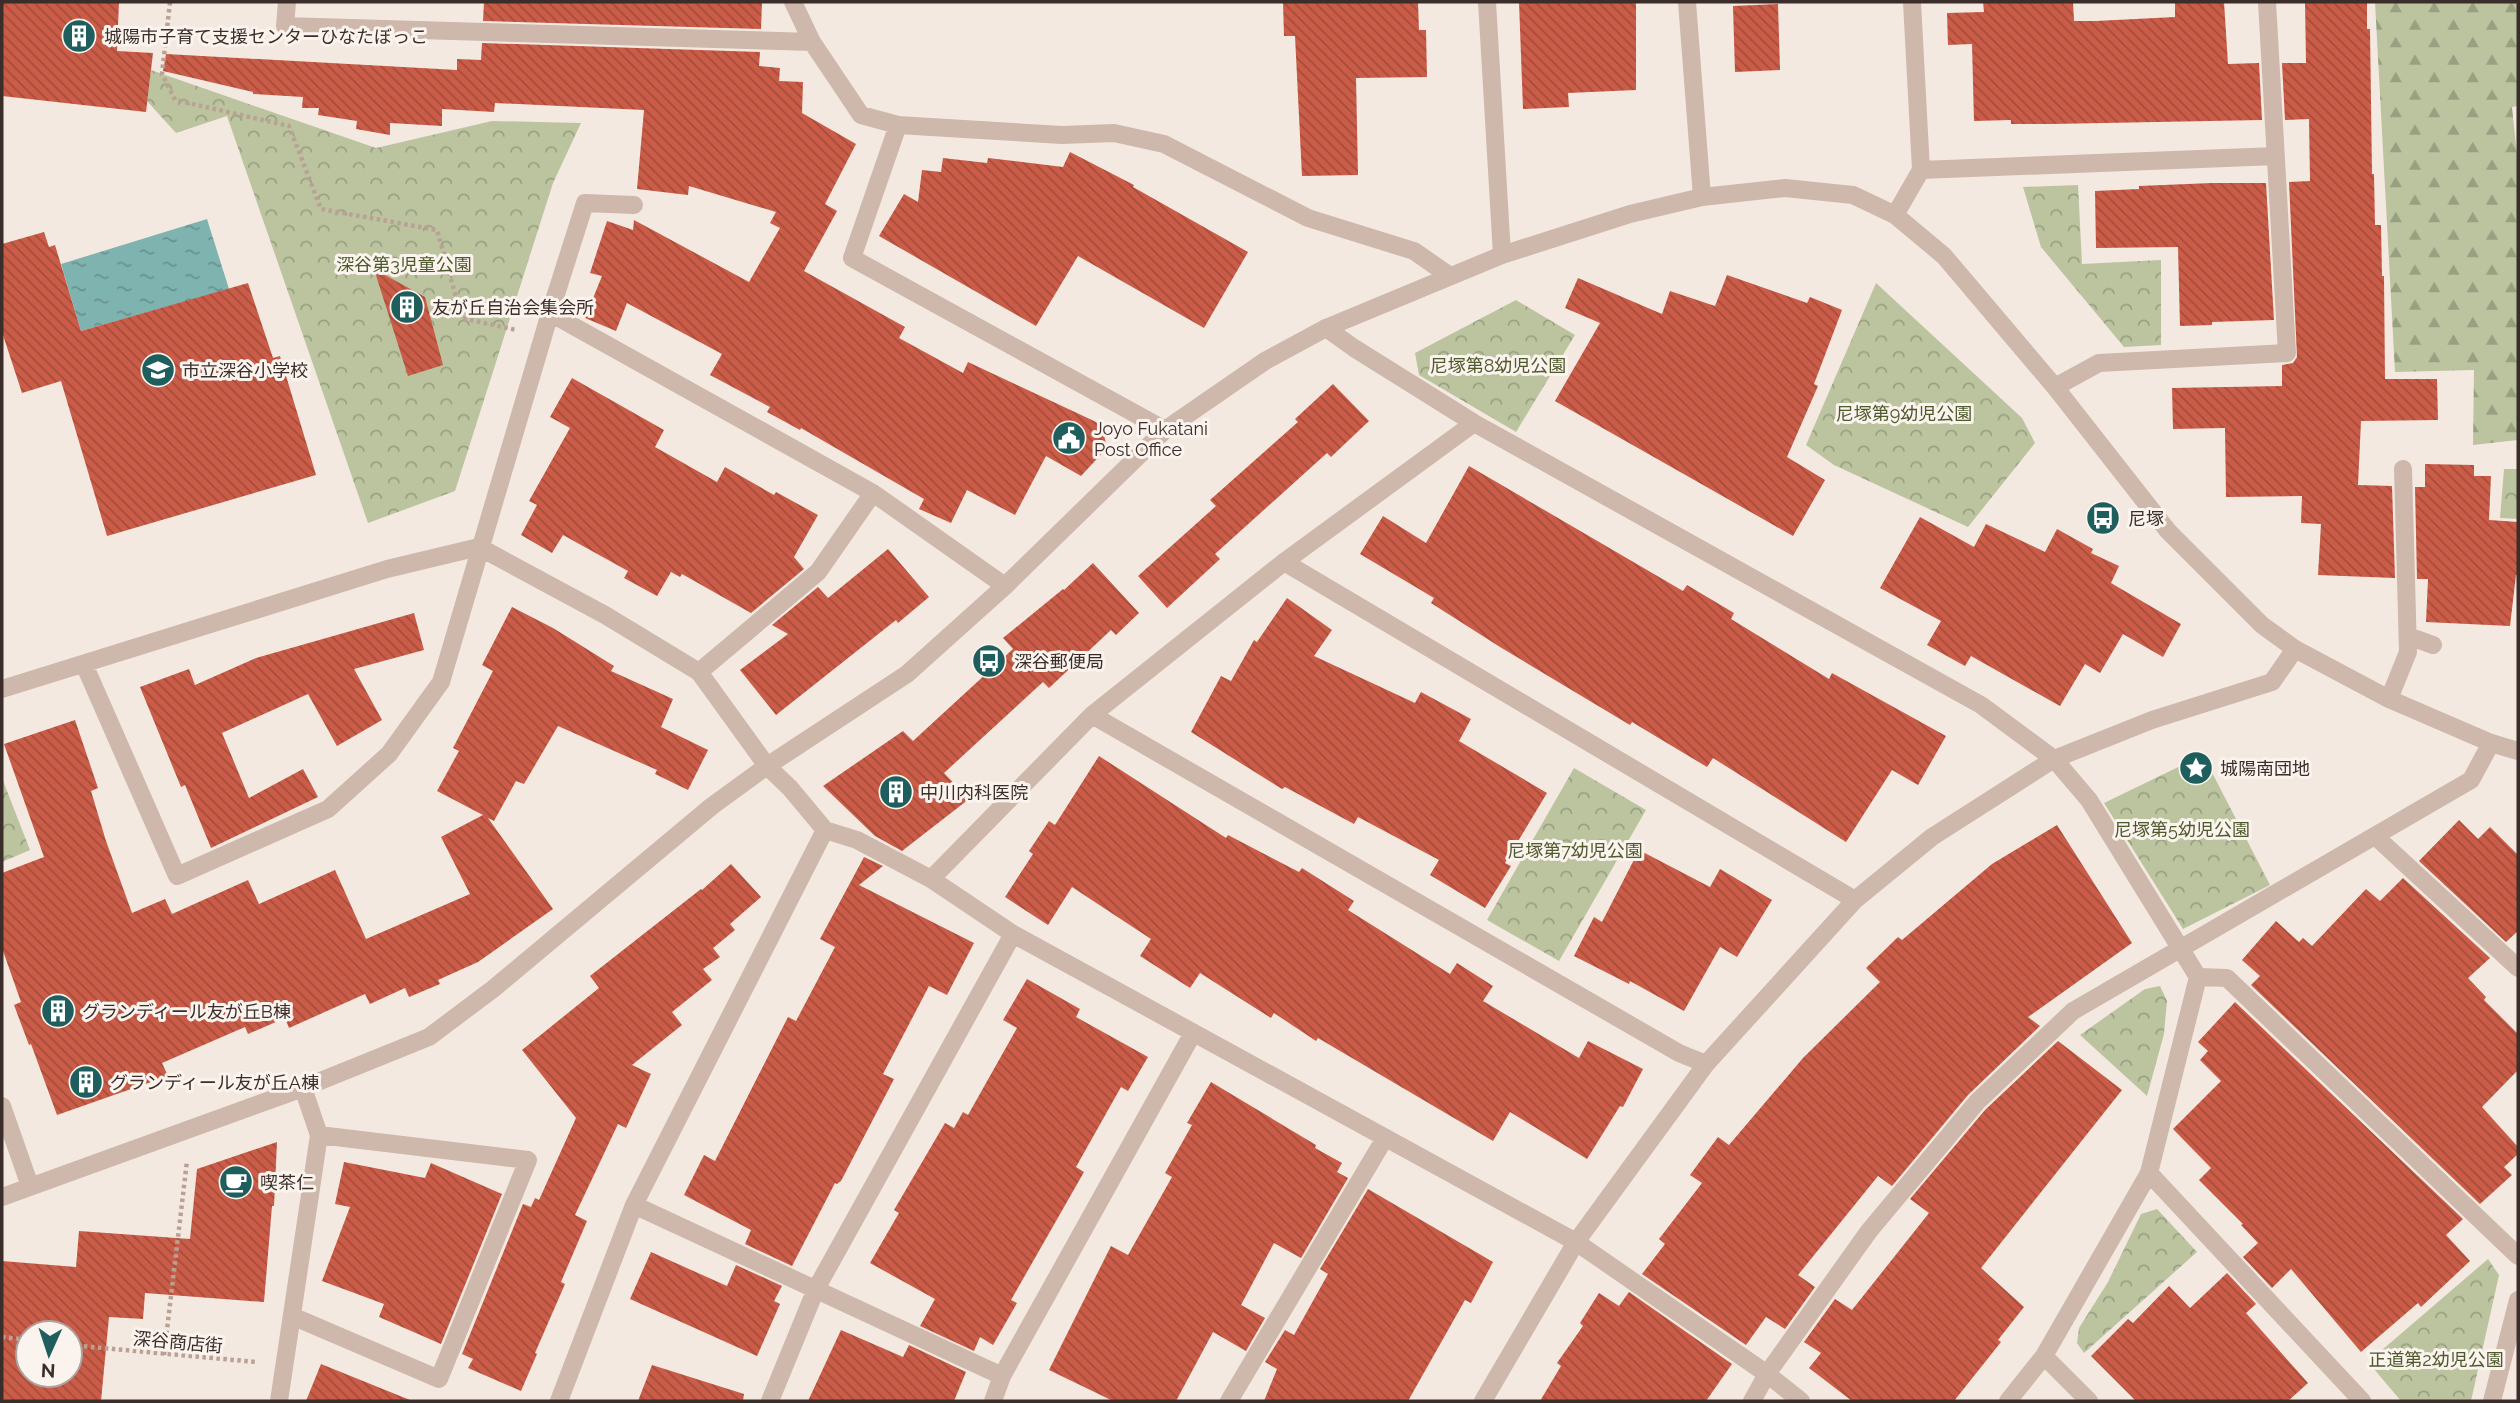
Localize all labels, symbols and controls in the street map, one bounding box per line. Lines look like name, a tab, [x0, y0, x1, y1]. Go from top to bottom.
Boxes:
building icon: 城陽市子育て支援センターひなたぼっこ	[60, 17, 98, 55]
place label: 城陽市子育て支援センターひなたぼっこ	[104, 26, 428, 47]
park label: 深谷第3児童公園	[336, 254, 472, 275]
building icon: 友が丘自治会集会所	[388, 288, 426, 326]
place label: 友が丘自治会集会所	[432, 297, 594, 318]
school or university icon: 市立深谷小学校	[139, 351, 177, 389]
park label: 尼塚第8幼児公園	[1430, 355, 1566, 376]
place label: 市立深谷小学校	[182, 360, 308, 381]
park label: 尼塚第9幼児公園	[1836, 403, 1972, 424]
place label: Joyo Fukatani Post Office	[1094, 418, 1208, 460]
public building icon: Joyo Fukatani Post Office	[1050, 419, 1088, 457]
bus stop icon: 尼塚	[2084, 499, 2122, 537]
place label: 尼塚	[2128, 508, 2164, 529]
bus stop icon: 深谷郵便局	[970, 642, 1008, 680]
place label: 深谷郵便局	[1014, 651, 1104, 672]
place icon: 城陽南団地	[2177, 749, 2215, 787]
place label: 城陽南団地	[2220, 758, 2310, 779]
building icon: 中川内科医院	[877, 773, 915, 811]
place label: 中川内科医院	[920, 782, 1028, 803]
park label: 尼塚第5幼児公園	[2114, 819, 2250, 840]
park label: 尼塚第7幼児公園	[1507, 840, 1643, 861]
building icon: グランディール友が丘B棟	[39, 992, 77, 1030]
place label: グランディール友が丘B棟	[82, 1001, 291, 1022]
building icon: グランディール友が丘A棟	[67, 1063, 105, 1101]
place label: グランディール友が丘A棟	[110, 1072, 319, 1093]
cafe icon: 喫茶仁	[217, 1163, 255, 1201]
place label: 喫茶仁	[260, 1172, 314, 1193]
north arrow	[14, 1319, 84, 1389]
street label: 深谷商店街	[132, 1328, 224, 1356]
park label: 正道第2幼児公園	[2368, 1349, 2504, 1370]
text: N	[40, 1360, 56, 1382]

